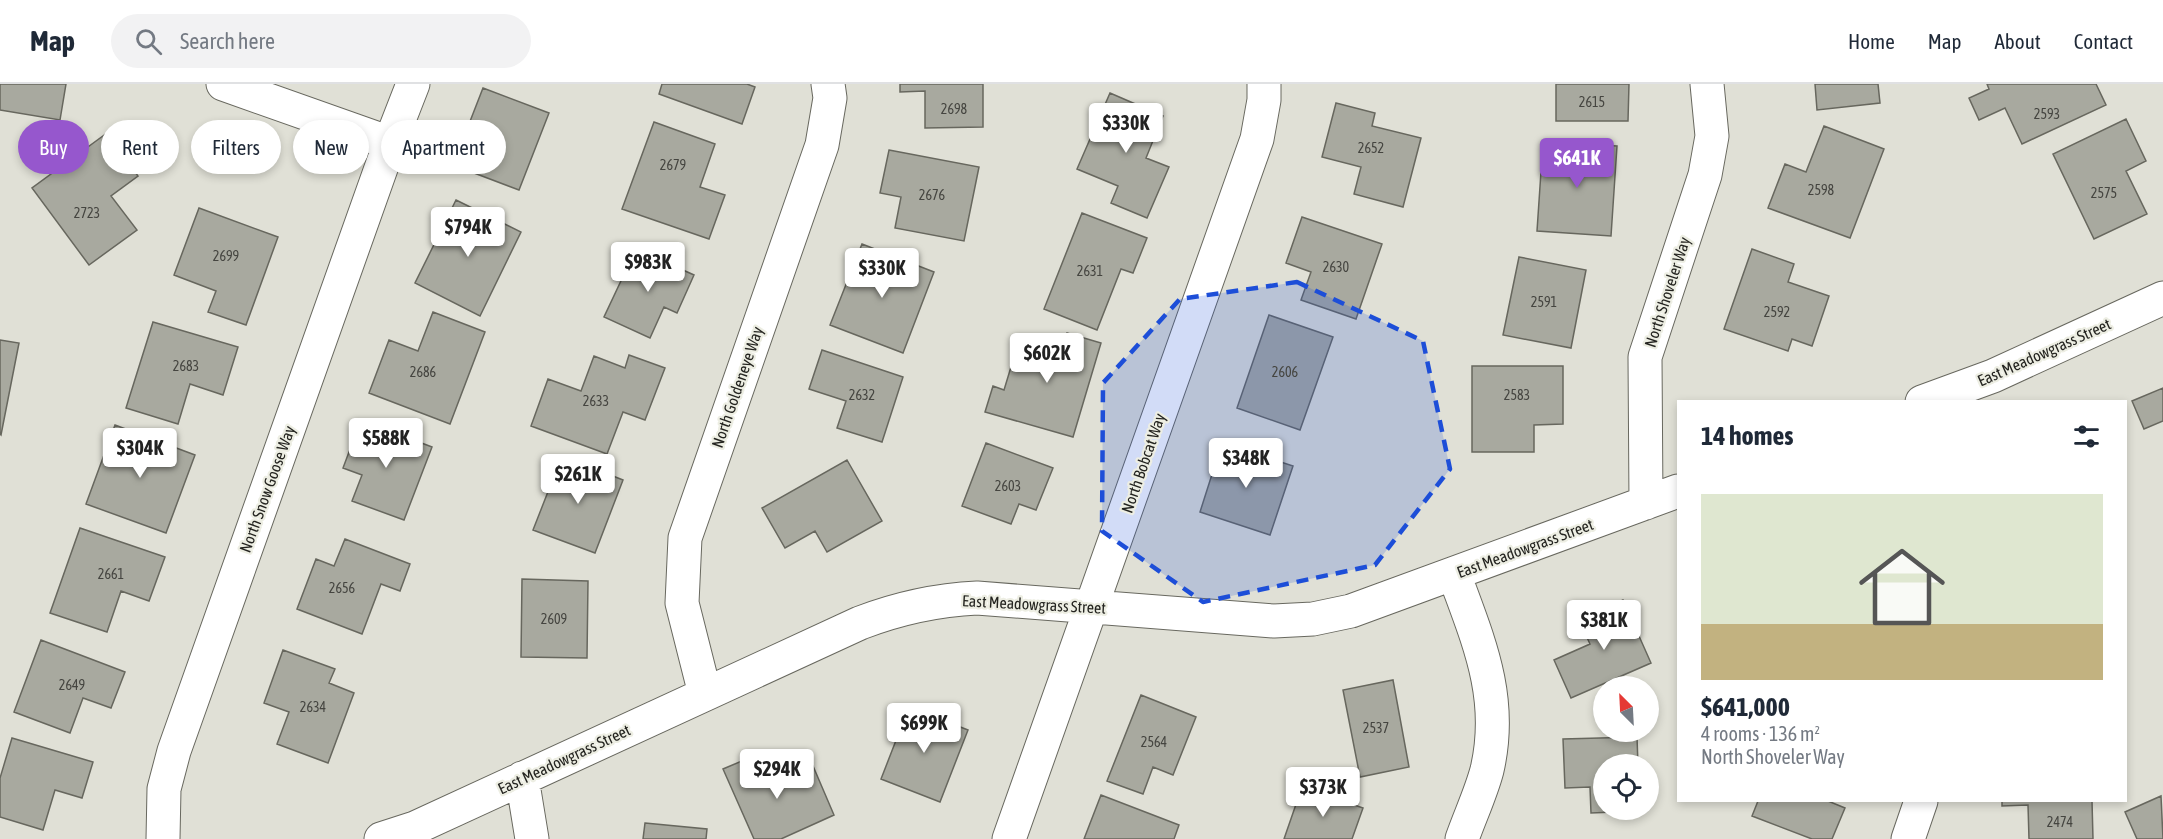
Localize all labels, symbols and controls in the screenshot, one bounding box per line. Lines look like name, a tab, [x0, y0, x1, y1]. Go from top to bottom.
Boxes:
search box	[111, 14, 531, 68]
text: Map	[30, 25, 75, 57]
icon: search	[132, 25, 165, 58]
text: Search here	[180, 28, 275, 54]
text: Home	[1848, 29, 1895, 53]
text: Map	[1928, 29, 1962, 53]
text: About	[1995, 29, 2041, 53]
text: Contact	[2074, 29, 2133, 53]
house number: 2615	[1579, 94, 1605, 110]
house number: 2698	[941, 101, 968, 117]
pin: $330K	[1084, 103, 1168, 154]
house number: 2593	[2034, 106, 2060, 122]
text: $330K	[1103, 111, 1149, 134]
chip: Buy	[18, 120, 89, 174]
chip: Rent	[101, 120, 179, 174]
chip: Filters	[191, 120, 281, 174]
chip: New	[293, 120, 369, 174]
chip: Apartment	[381, 120, 506, 174]
pin: $641K	[1535, 138, 1619, 189]
house number: 2652	[1358, 140, 1384, 156]
text: $641K	[1554, 146, 1600, 169]
house number: 2679	[660, 157, 686, 173]
house number: 2598	[1808, 182, 1835, 198]
house number: 2575	[2091, 185, 2117, 201]
house number: 2676	[919, 187, 946, 203]
house number: 2723	[74, 205, 100, 221]
pin: $794K	[426, 207, 510, 258]
text: $794K	[445, 215, 491, 238]
street label: North Shoveler Way	[1641, 234, 1694, 350]
pin: $983K	[606, 242, 690, 293]
house number: 2699	[213, 248, 239, 264]
pin: $330K	[840, 248, 924, 299]
text: $983K	[625, 250, 671, 273]
text: $330K	[859, 256, 905, 279]
house number: 2630	[1323, 259, 1350, 275]
house number: 2631	[1077, 263, 1103, 279]
house number: 2591	[1531, 294, 1557, 310]
house number: 2592	[1764, 304, 1790, 320]
street label: East Meadowgrass Street	[1975, 314, 2114, 390]
street label: North Goldeneye Way	[708, 324, 767, 450]
pin: $602K	[1005, 333, 1089, 384]
text: $602K	[1024, 341, 1070, 364]
house number: 2683	[173, 358, 199, 374]
house number: 2686	[410, 364, 437, 380]
house number: 2606	[1272, 364, 1299, 380]
house number: 2632	[849, 387, 875, 403]
house number: 2583	[1504, 387, 1530, 403]
house number: 2633	[583, 393, 609, 409]
street label: North Bobcat Way	[1118, 410, 1170, 515]
pin: $588K	[344, 418, 428, 469]
icon: filters	[2070, 420, 2103, 453]
text: 14 homes	[1701, 421, 1794, 451]
street label: North Snow Goose Way	[236, 423, 299, 555]
text: $588K	[363, 426, 409, 449]
pin: $304K	[98, 428, 182, 479]
text: $304K	[117, 436, 163, 459]
pin: $348K	[1204, 438, 1288, 489]
text: $348K	[1223, 446, 1269, 469]
pin: $261K	[536, 454, 620, 505]
text: $261K	[555, 462, 601, 485]
house number: 2603	[995, 478, 1021, 494]
street label: East Meadowgrass Street	[1454, 515, 1596, 582]
icon: home	[1848, 533, 1956, 641]
house number: 2661	[98, 566, 124, 582]
house number: 2656	[329, 580, 356, 596]
street label: East Meadowgrass Street	[962, 591, 1107, 618]
pin: $381K	[1562, 600, 1646, 651]
text: $381K	[1581, 608, 1627, 631]
house number: 2609	[541, 611, 567, 627]
north arrow	[1593, 676, 1659, 742]
map controls	[1593, 676, 1659, 820]
house number: 2649	[59, 677, 85, 693]
text: $641,000	[1701, 692, 1790, 722]
house number: 2634	[300, 699, 327, 715]
pin: $699K	[882, 703, 966, 754]
text: $699K	[901, 711, 947, 734]
street label: East Meadowgrass Street	[495, 720, 634, 798]
house number: 2537	[1363, 720, 1389, 736]
text: 4 rooms · 136 m²	[1701, 722, 1820, 745]
house number: 2564	[1141, 734, 1168, 750]
text: North Shoveler Way	[1701, 745, 1845, 768]
pin: $294K	[735, 749, 819, 800]
button: locate	[1593, 754, 1659, 820]
text: $294K	[754, 757, 800, 780]
pin: $373K	[1281, 767, 1365, 818]
text: $373K	[1300, 775, 1346, 798]
house number: 2474	[2047, 814, 2074, 830]

